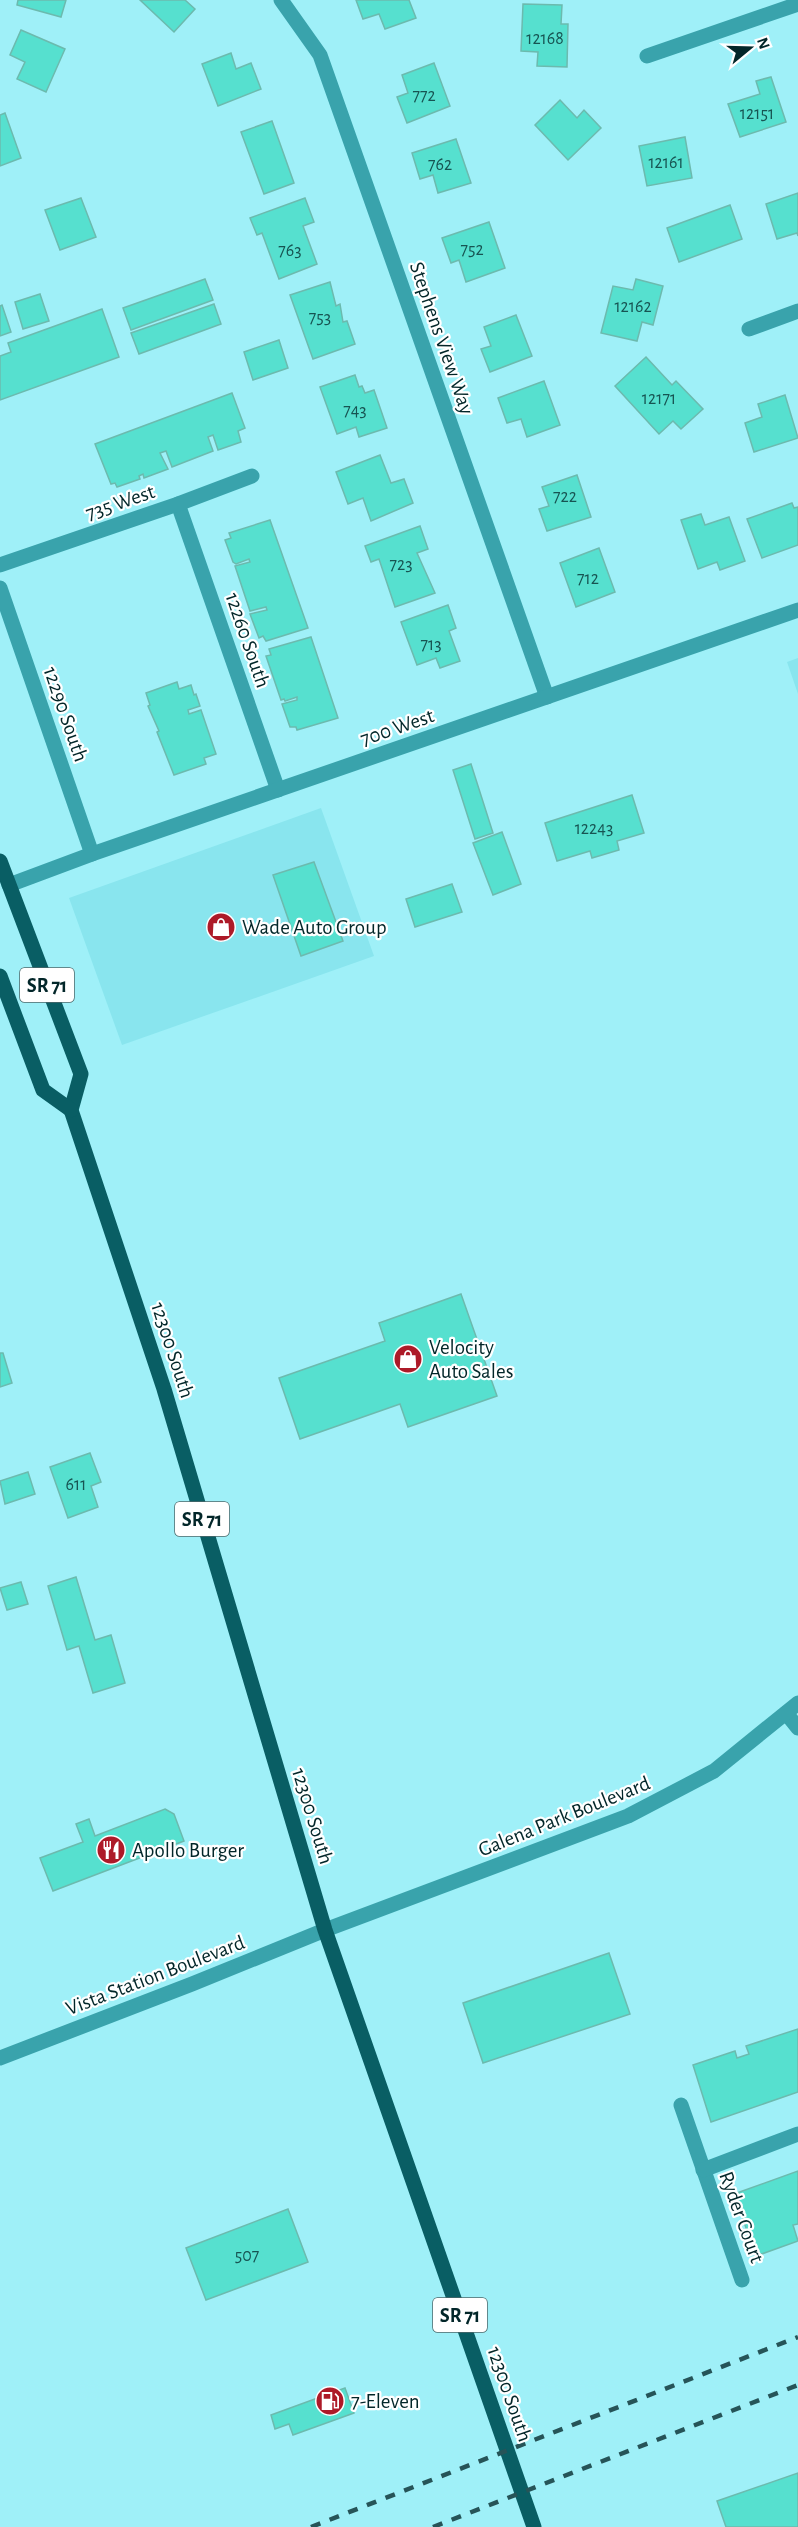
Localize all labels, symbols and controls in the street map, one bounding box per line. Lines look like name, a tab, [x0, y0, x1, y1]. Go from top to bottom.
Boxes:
north arrow	[720, 18, 780, 78]
house number: 12168	[526, 30, 564, 48]
text: N	[754, 36, 773, 51]
house number: 772	[412, 87, 436, 105]
house number: 12151	[740, 105, 774, 123]
house number: 12161	[648, 154, 684, 172]
house number: 762	[428, 156, 452, 174]
house number: 752	[460, 241, 484, 259]
house number: 763	[278, 242, 302, 260]
street label: Stephens View Way	[406, 259, 477, 417]
house number: 12162	[614, 298, 652, 316]
house number: 753	[309, 309, 331, 327]
house number: 12171	[642, 390, 676, 408]
house number: 743	[343, 402, 367, 420]
street label: 735 West	[83, 481, 158, 524]
house number: 722	[553, 488, 577, 506]
house number: 723	[389, 556, 413, 574]
house number: 712	[577, 570, 599, 588]
street label: 12260 South	[222, 590, 274, 690]
house number: 713	[420, 636, 442, 654]
street label: 12290 South	[40, 664, 92, 764]
street label: 700 West	[358, 705, 437, 750]
house number: 12243	[575, 820, 613, 838]
shop icon: Wade Auto Group	[205, 911, 237, 943]
place label: Wade Auto Group	[242, 917, 387, 938]
road number: SR 71	[20, 968, 74, 1002]
street label: 12300 South	[147, 1300, 198, 1401]
place label: Velocity Auto Sales	[429, 1337, 513, 1382]
shop icon: Velocity Auto Sales	[392, 1343, 424, 1375]
house number: 611	[66, 1476, 86, 1494]
road number: SR 71	[175, 1502, 229, 1536]
street label: 12300 South	[288, 1766, 337, 1867]
street label: Galena Park Boulevard	[475, 1772, 653, 1861]
restaurant icon: Apollo Burger	[95, 1834, 127, 1866]
place label: Apollo Burger	[132, 1840, 244, 1861]
street label: Vista Station Boulevard	[63, 1932, 248, 2019]
street label: Ryder Court	[715, 2169, 768, 2266]
house number: 507	[235, 2247, 259, 2265]
road number: SR 71	[433, 2298, 487, 2332]
street label: 12300 South	[483, 2344, 536, 2444]
fuel station icon: 7-Eleven	[314, 2385, 346, 2417]
place label: 7-Eleven	[351, 2391, 420, 2412]

